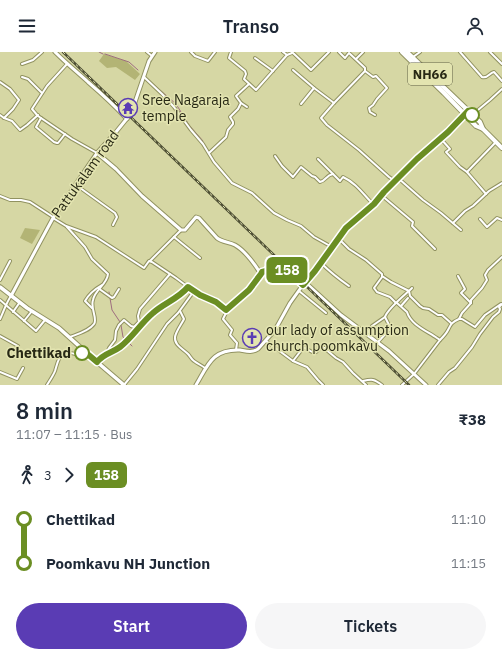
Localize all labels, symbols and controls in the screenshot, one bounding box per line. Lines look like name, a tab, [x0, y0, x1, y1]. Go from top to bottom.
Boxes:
icon: menu	[16, 15, 38, 37]
text: Transo	[223, 15, 279, 38]
icon: person	[464, 15, 486, 37]
road number: NH66	[408, 63, 452, 85]
place label: Sree Nagaraja temple	[142, 91, 230, 125]
temple icon: Sree Nagaraja temple	[117, 97, 139, 119]
unlabelled marker	[464, 107, 480, 123]
street label: Pattukalam road	[47, 127, 123, 221]
line badge: 158	[264, 257, 310, 283]
text: 158	[274, 261, 300, 279]
place label: our lady of assumption church poomkavu	[266, 321, 409, 355]
church icon: our lady of assumption church poomkavu	[241, 327, 263, 349]
place label: Chettikad	[6, 344, 71, 362]
marker: Chettikad	[74, 345, 90, 361]
text: 8 min	[16, 396, 73, 425]
text: ₹38	[459, 410, 486, 429]
text: 11:07 – 11:15 · Bus	[16, 426, 132, 443]
icon: walk	[16, 464, 38, 486]
icon: forward	[58, 464, 80, 486]
text: 158	[94, 466, 119, 484]
text: 3	[44, 467, 52, 484]
text: Chettikad	[46, 510, 115, 529]
text: 11:10	[451, 511, 486, 528]
text: Poomkavu NH Junction	[46, 554, 210, 573]
text: 11:15	[451, 555, 486, 572]
button: Start	[16, 603, 247, 649]
button: Tickets	[255, 603, 486, 649]

